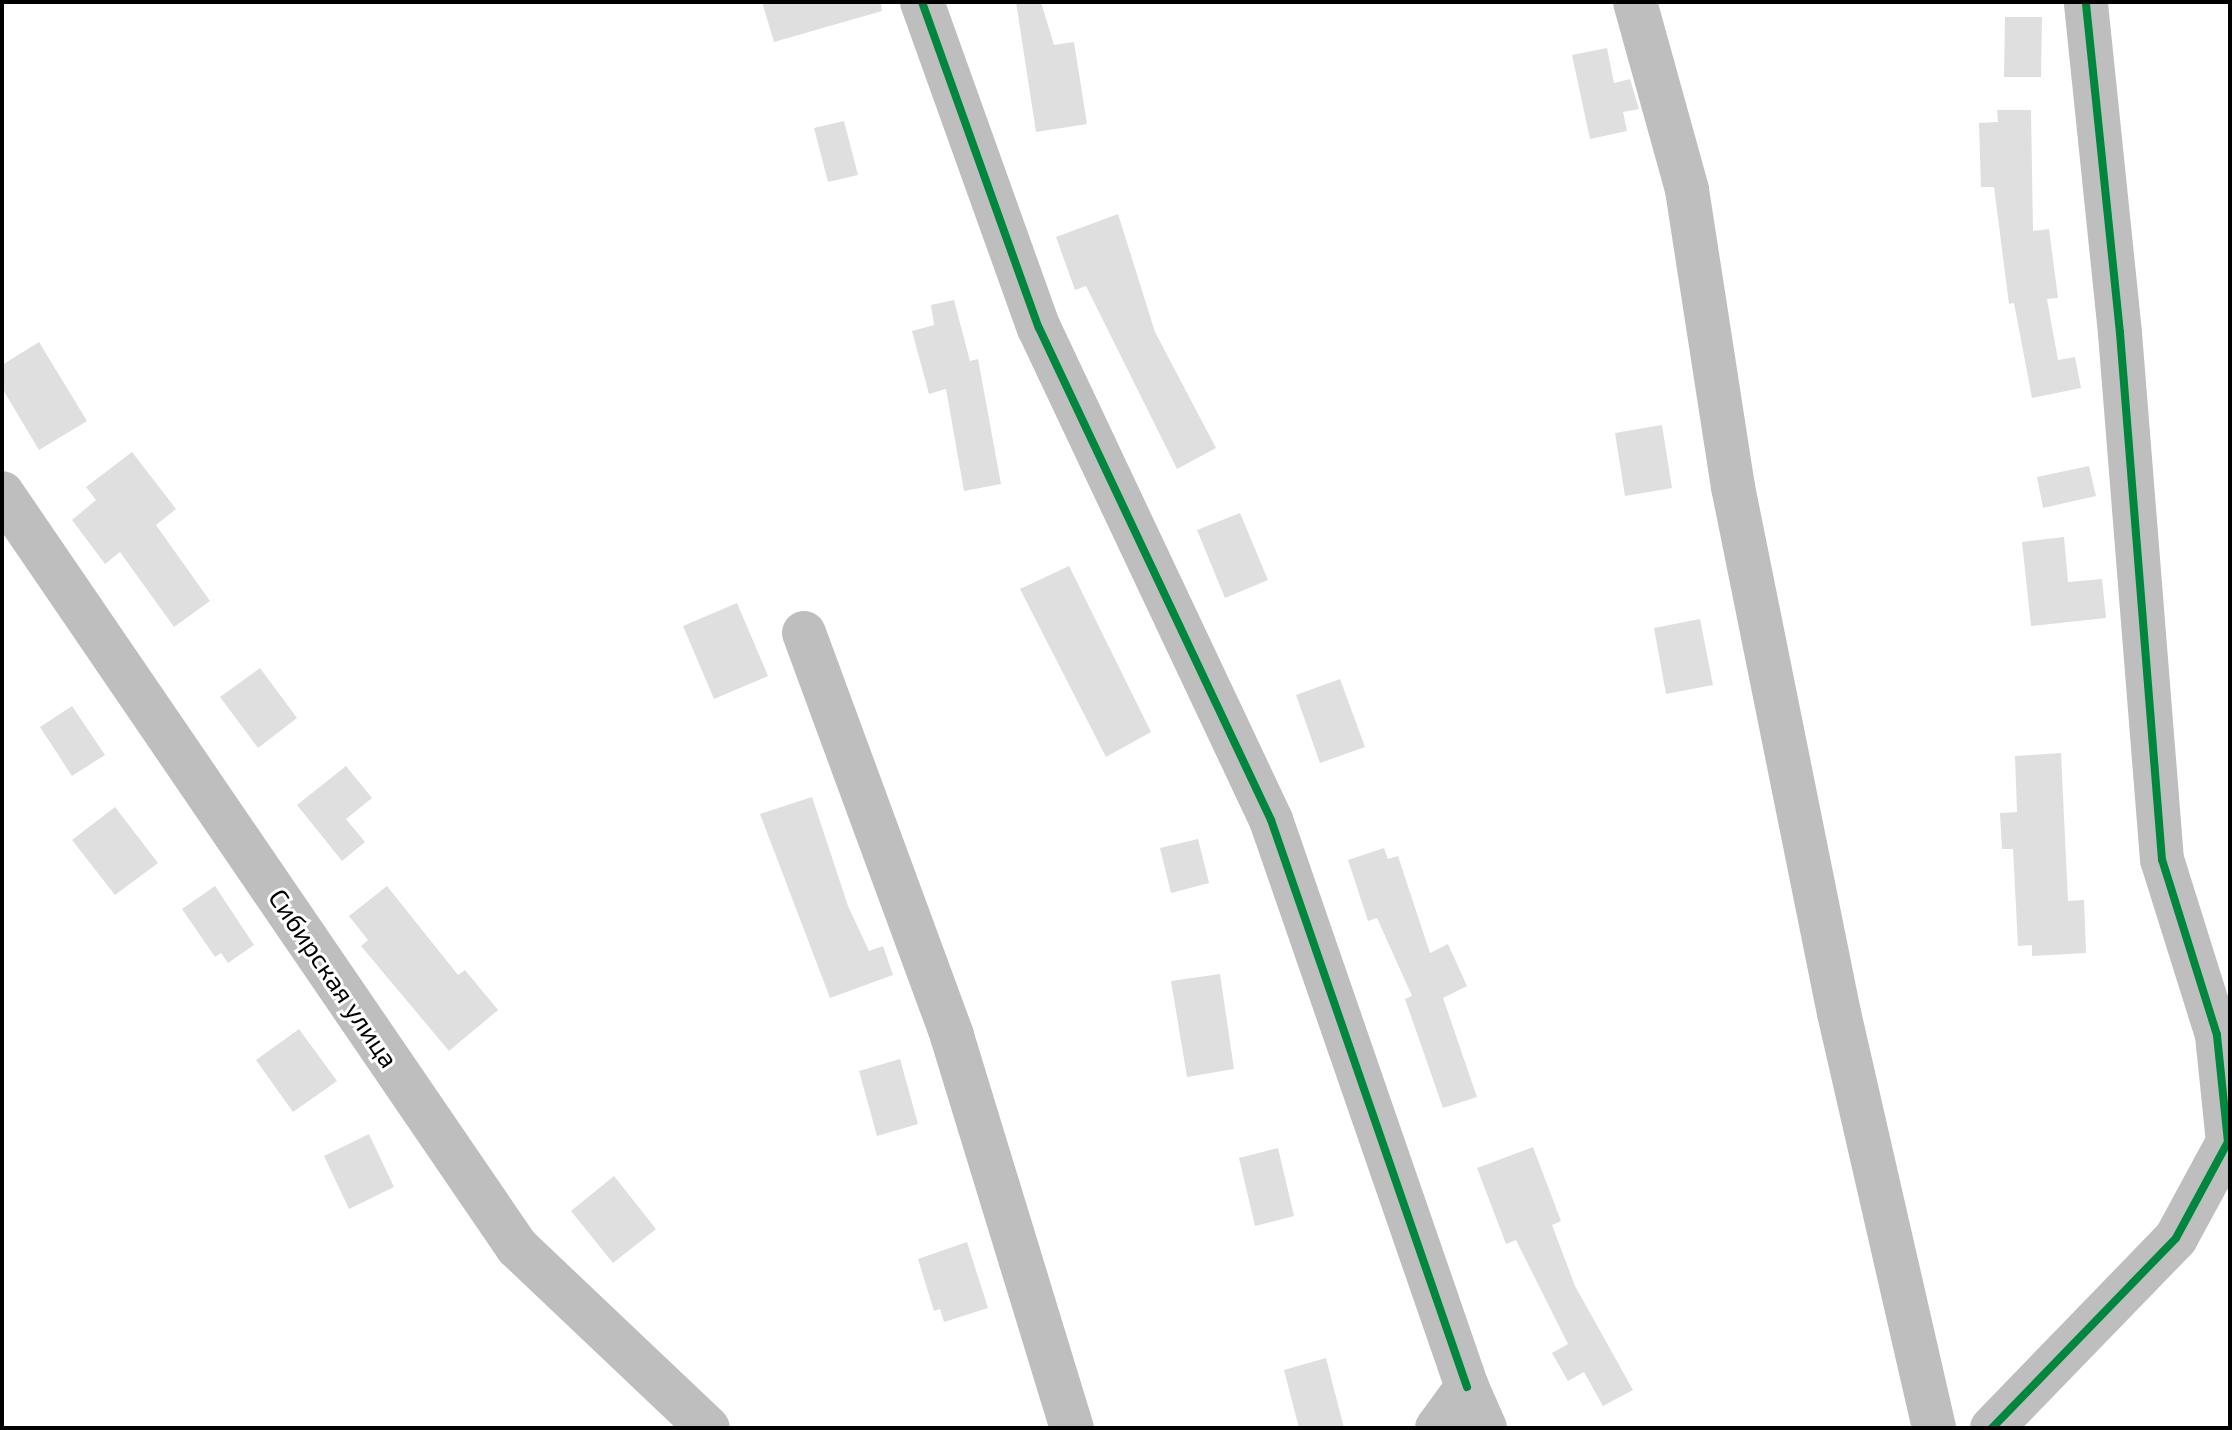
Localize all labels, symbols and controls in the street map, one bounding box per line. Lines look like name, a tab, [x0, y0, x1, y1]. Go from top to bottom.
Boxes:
street label: Сибирская улица	[263, 883, 405, 1073]

